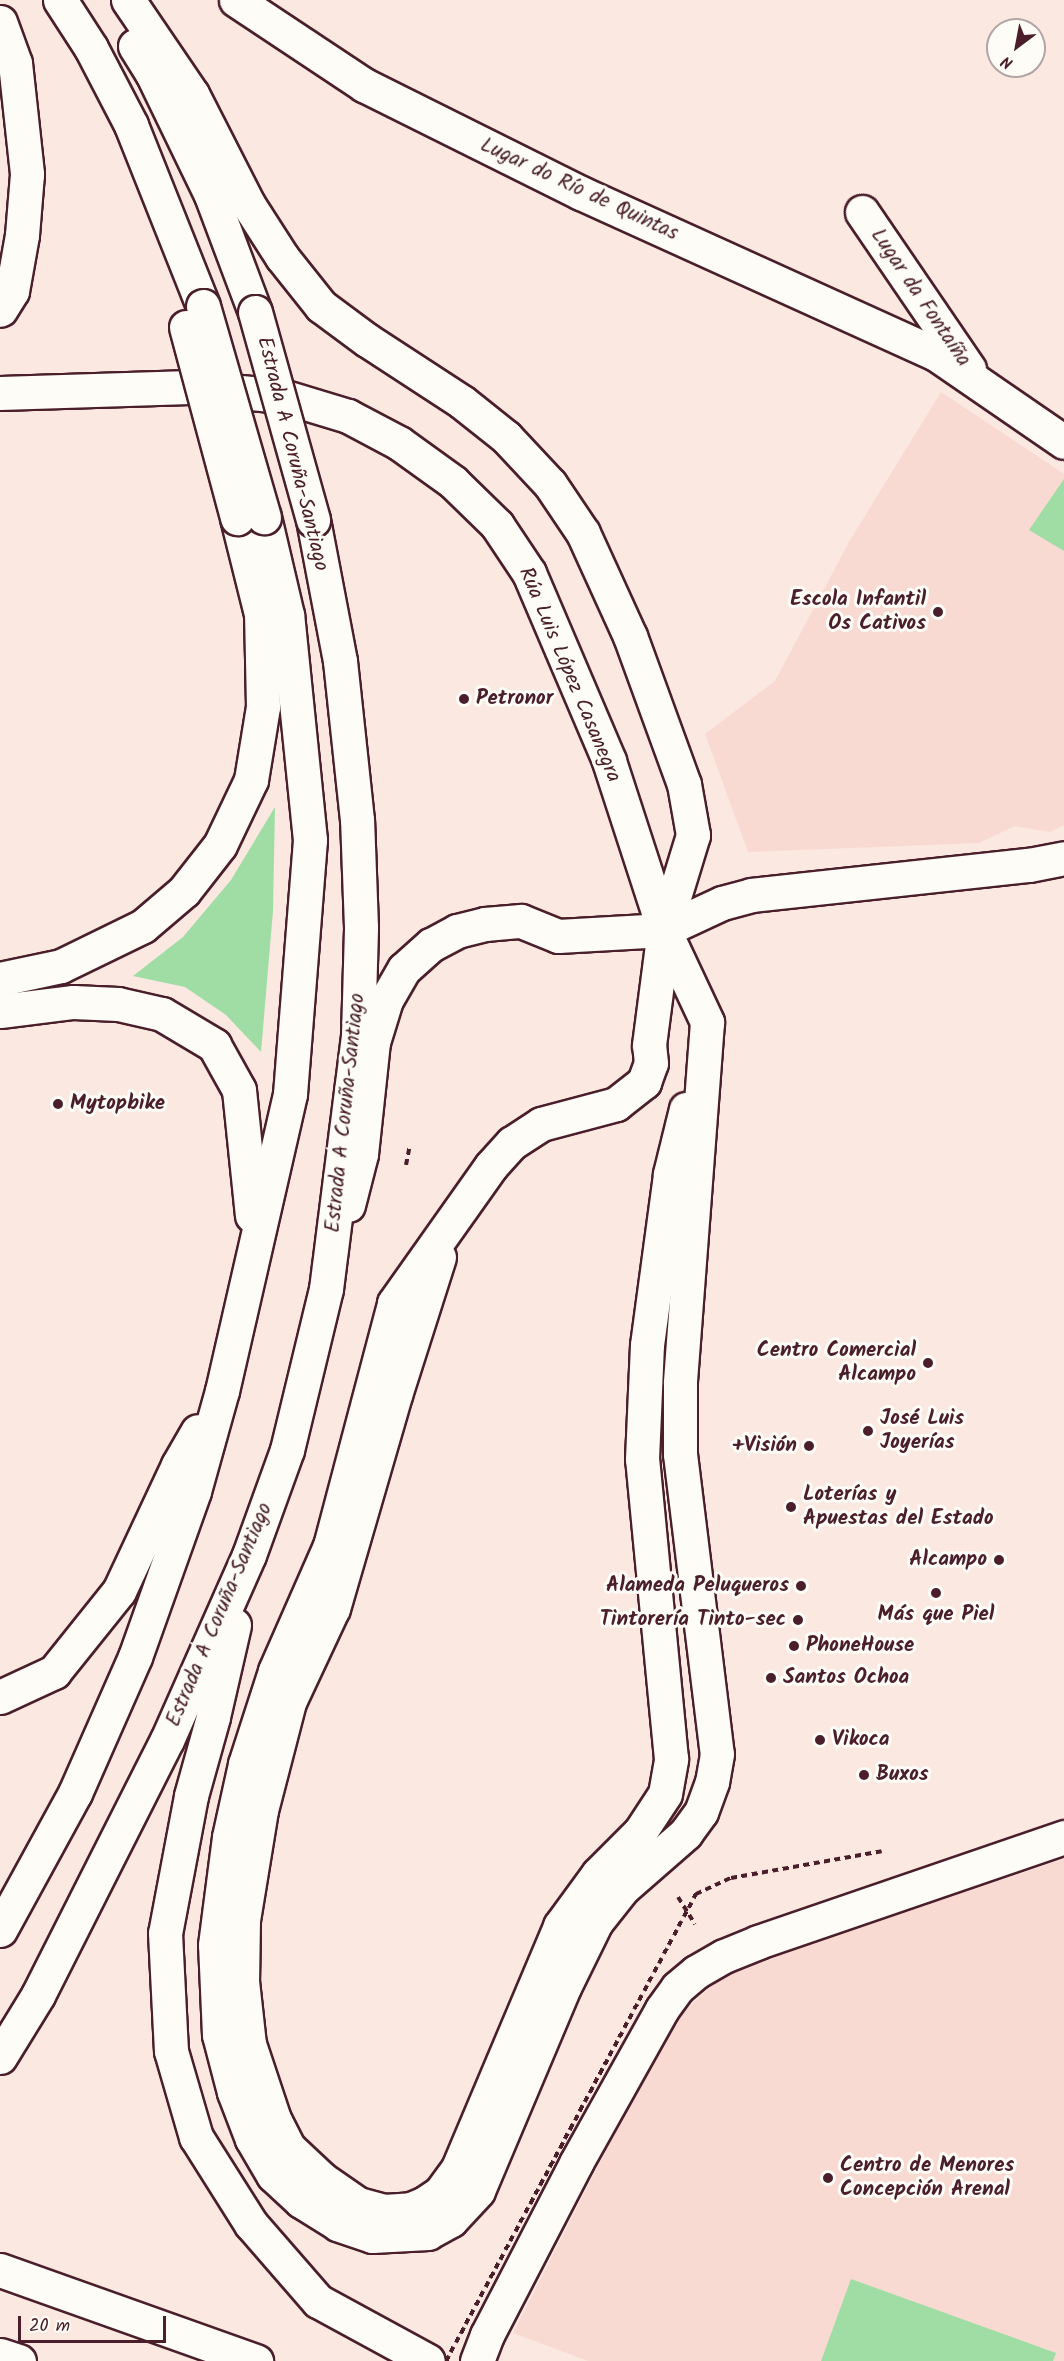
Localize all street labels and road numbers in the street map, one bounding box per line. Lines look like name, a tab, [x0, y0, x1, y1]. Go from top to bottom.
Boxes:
street label: Lugar do Río de Quintas	[476, 133, 682, 247]
street label: Lugar da Fontaíña	[864, 224, 976, 372]
street label: Estrada A Coruña-Santiago	[251, 334, 333, 574]
street label: Rúa Luis López Casanegra	[512, 564, 626, 786]
street label: Estrada A Coruña-Santiago	[321, 992, 371, 1234]
street label: Estrada A Coruña-Santiago	[161, 1499, 279, 1731]

